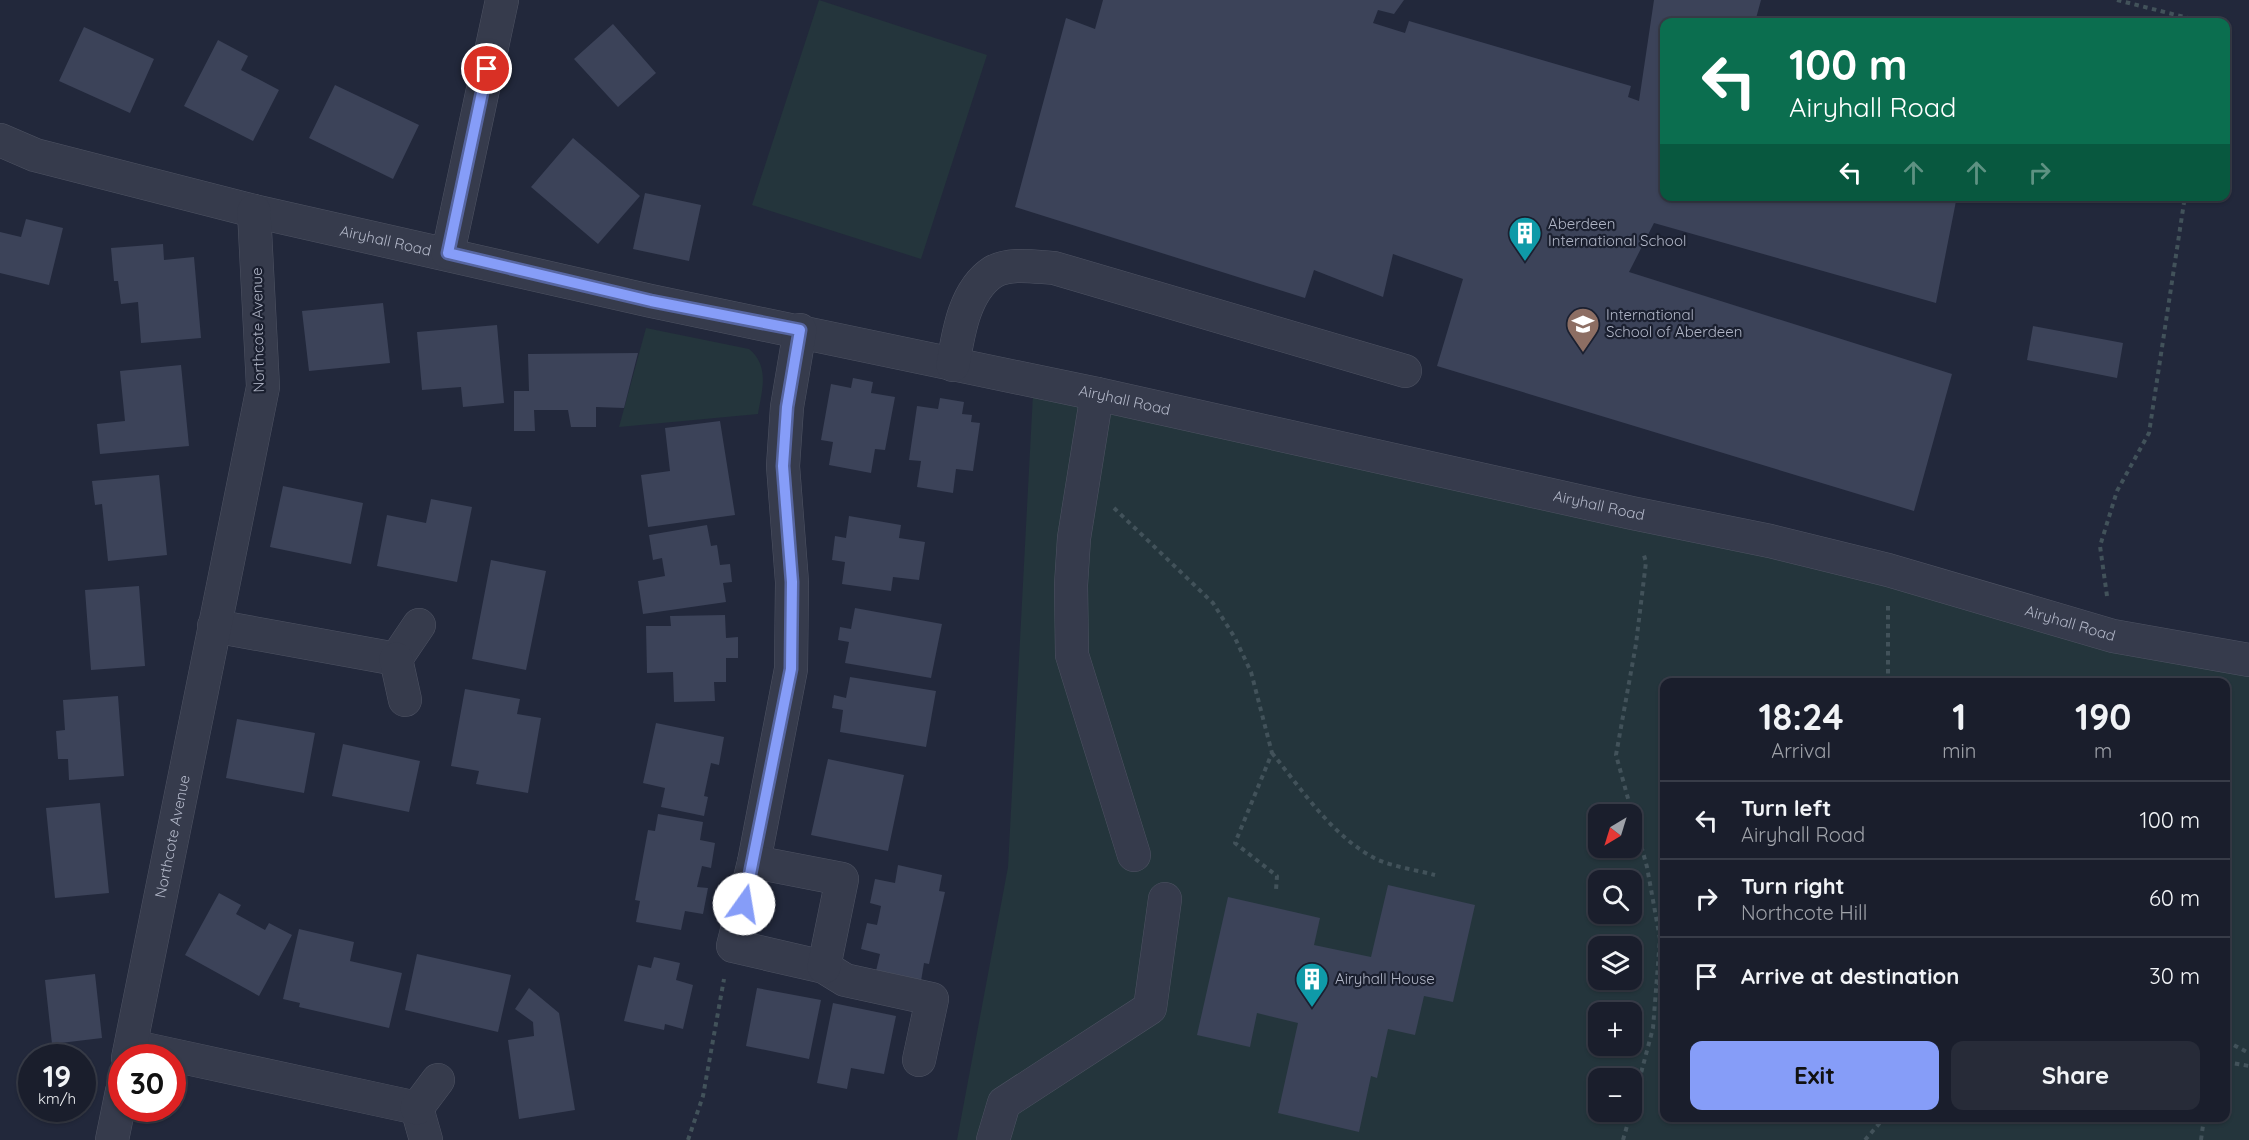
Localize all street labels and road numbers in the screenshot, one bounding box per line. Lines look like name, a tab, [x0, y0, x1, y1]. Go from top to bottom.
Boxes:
street label: Airyhall Road	[338, 221, 433, 260]
street label: Northcote Avenue	[247, 267, 268, 393]
street label: Airyhall Road	[1077, 380, 1172, 419]
street label: Airyhall Road	[1552, 486, 1646, 524]
street label: Airyhall Road	[2023, 601, 2118, 645]
street label: Northcote Avenue	[150, 773, 194, 900]

